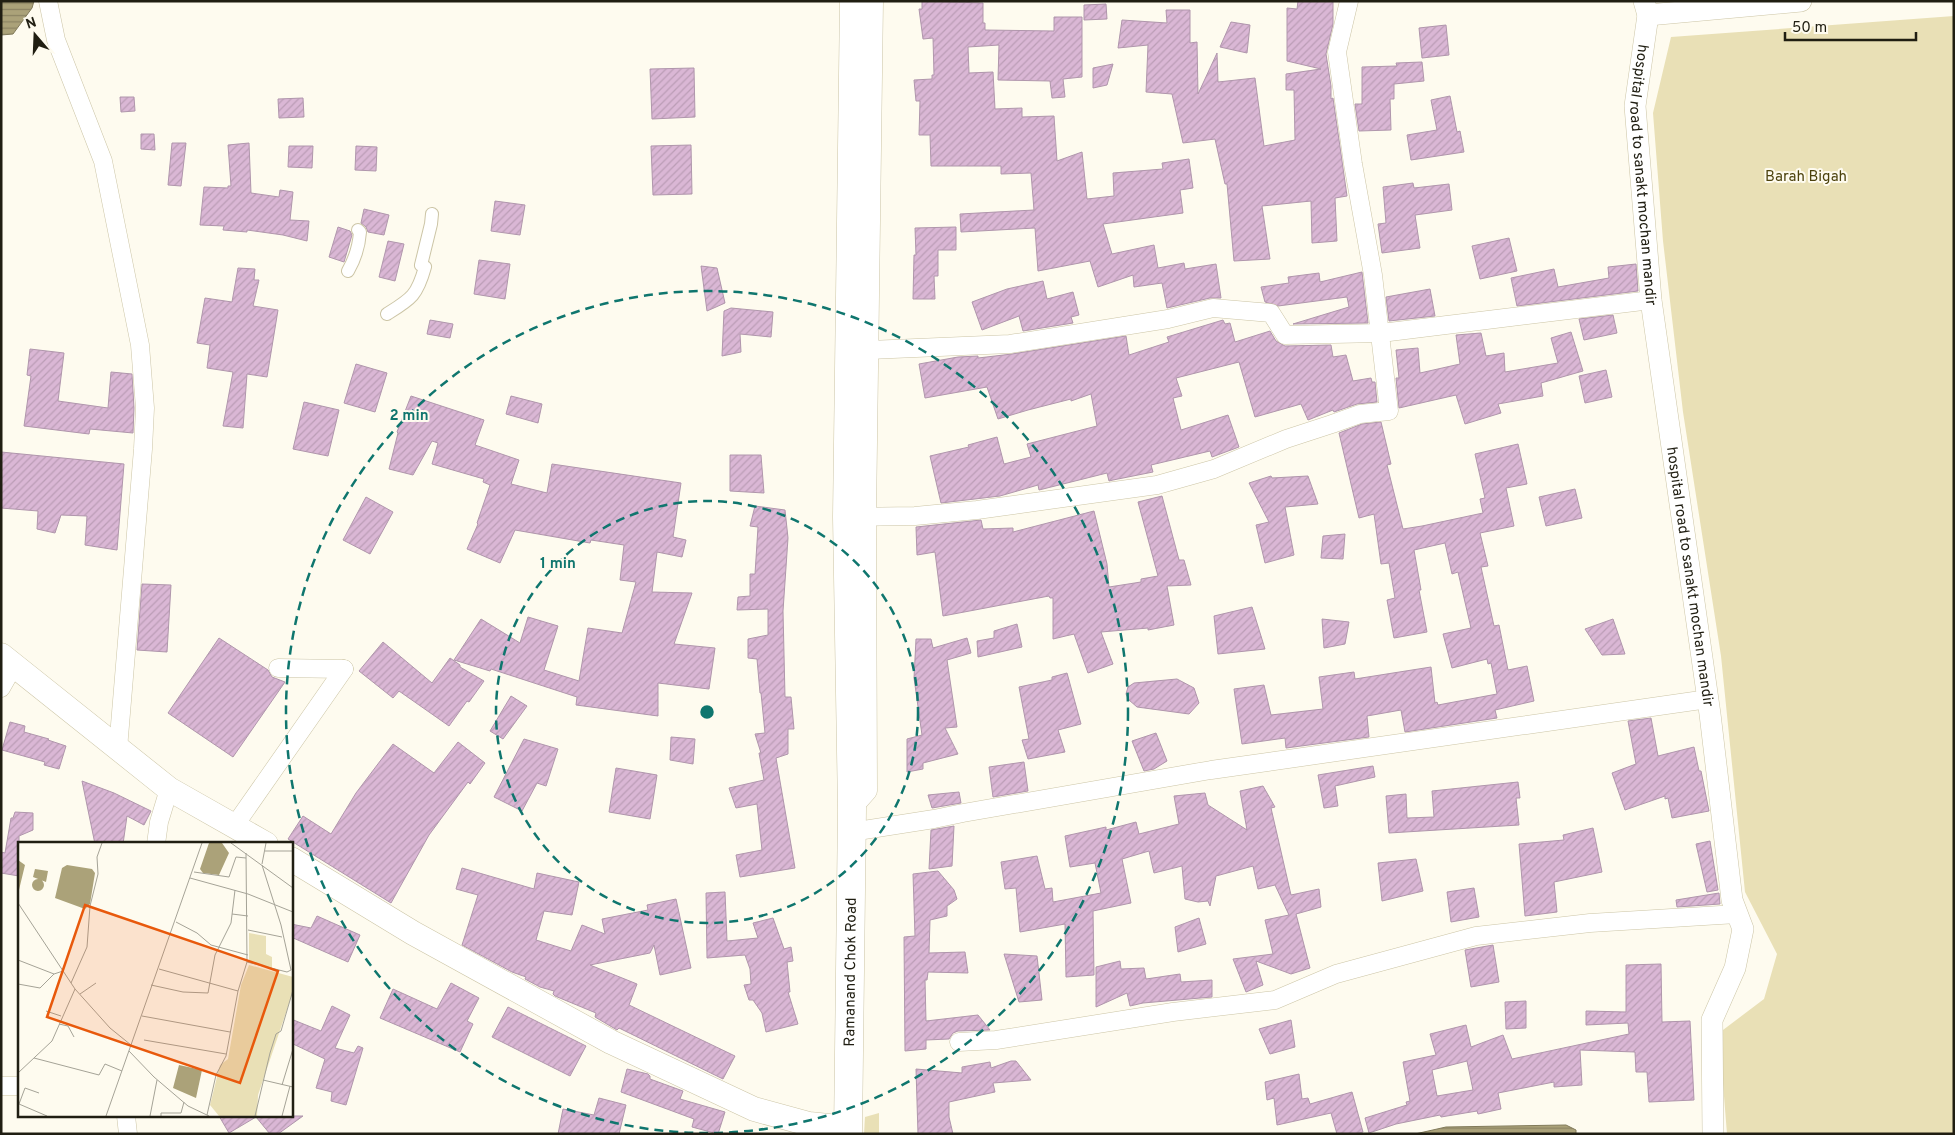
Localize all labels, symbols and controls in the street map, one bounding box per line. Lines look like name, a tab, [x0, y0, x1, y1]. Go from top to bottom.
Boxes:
north arrow	[10, 10, 60, 60]
scale bar	[1785, 10, 1916, 42]
text: N	[24, 14, 39, 34]
text: 50 m	[1792, 19, 1827, 38]
street label: hospital road to sanakt mochan mandir	[1624, 43, 1660, 307]
park label: Barah Bigah	[1765, 168, 1847, 187]
text: 2 min	[389, 407, 429, 426]
street label: hospital road to sanakt mochan mandir	[1661, 446, 1717, 708]
text: 1 min	[540, 555, 576, 574]
centre of rings	[698, 703, 716, 721]
inset map	[18, 842, 292, 1118]
street label: Ramanand Chok Road	[841, 897, 862, 1047]

